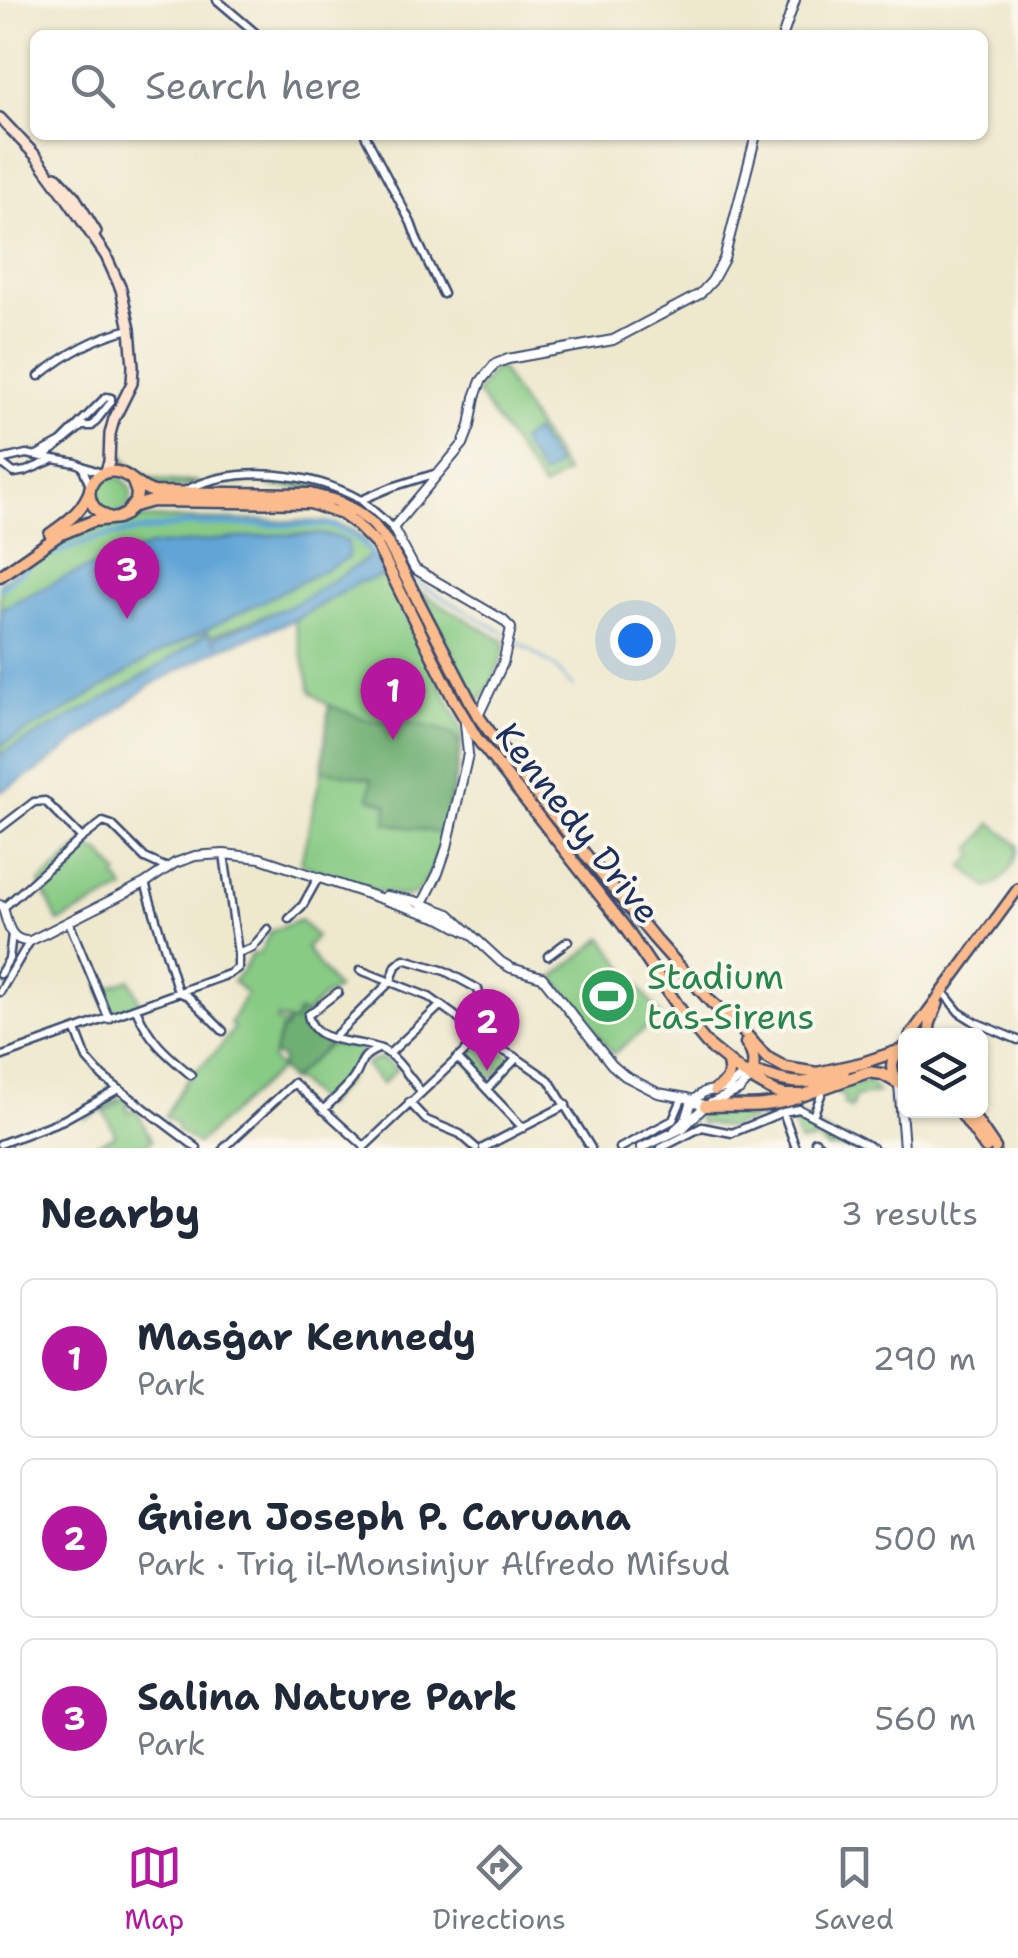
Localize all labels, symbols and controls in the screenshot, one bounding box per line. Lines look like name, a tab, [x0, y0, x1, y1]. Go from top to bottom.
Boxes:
search box	[30, 30, 988, 140]
icon: search	[65, 58, 120, 113]
text: Search here	[145, 60, 362, 111]
pin: 3	[94, 536, 160, 619]
your location	[610, 615, 661, 666]
pin: 1	[360, 658, 426, 740]
street label: Kennedy Drive	[485, 713, 671, 933]
place label: Stadium tas-Sirens	[647, 953, 815, 1040]
sports icon: Stadium tas-Sirens	[578, 966, 638, 1026]
pin: 2	[454, 988, 520, 1071]
map controls	[898, 1028, 988, 1118]
button: layers	[898, 1028, 988, 1118]
text: Nearby	[40, 1185, 200, 1241]
text: 3 results	[841, 1192, 978, 1235]
text: Masġar Kennedy	[137, 1311, 476, 1362]
text: 1	[67, 1337, 82, 1380]
text: 290 m	[873, 1337, 976, 1380]
text: Park	[137, 1362, 206, 1405]
text: Ġnien Joseph P. Caruana	[137, 1491, 631, 1542]
text: 2	[63, 1517, 86, 1560]
text: 500 m	[874, 1517, 976, 1560]
text: Park · Triq il-Monsinjur Alfredo Mifsud	[137, 1542, 730, 1585]
text: Salina Nature Park	[137, 1671, 517, 1722]
text: 3	[63, 1697, 86, 1740]
text: 560 m	[874, 1697, 976, 1740]
text: Park	[137, 1722, 206, 1765]
tab: Map	[124, 1840, 184, 1938]
tab: Directions	[433, 1840, 566, 1938]
tab: Saved	[814, 1840, 894, 1938]

